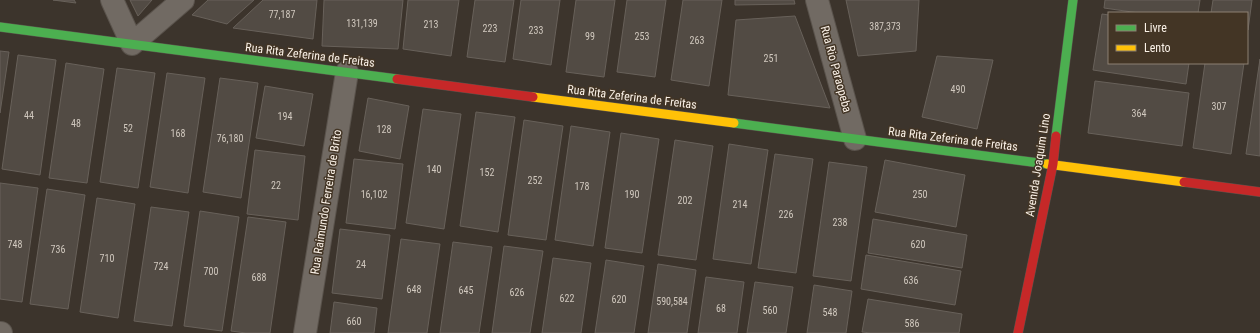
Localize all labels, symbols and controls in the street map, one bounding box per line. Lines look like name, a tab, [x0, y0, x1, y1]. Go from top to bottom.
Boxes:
house number: 77,187	[269, 9, 295, 20]
legend	[1108, 12, 1248, 64]
house number: 131,139	[346, 18, 378, 29]
house number: 213	[424, 19, 438, 30]
house number: 387,373	[869, 21, 901, 32]
text: Livre	[1144, 21, 1167, 35]
house number: 223	[483, 23, 497, 34]
street label: Rua Rio Paraopeba	[818, 24, 854, 114]
house number: 233	[529, 25, 543, 36]
house number: 99	[585, 31, 595, 42]
house number: 253	[635, 31, 649, 42]
house number: 263	[690, 35, 704, 46]
street label: Rua Rita Zeferina de Freitas	[244, 40, 376, 70]
text: Lento	[1144, 41, 1171, 55]
house number: 251	[764, 53, 778, 64]
street label: Rua Rita Zeferina de Freitas	[566, 82, 698, 112]
house number: 490	[951, 84, 965, 95]
house number: 307	[1212, 101, 1226, 112]
house number: 364	[1132, 108, 1146, 119]
house number: 44	[24, 110, 34, 121]
house number: 194	[278, 111, 292, 122]
street label: Avenida Joaquim Lino	[1023, 112, 1053, 218]
house number: 48	[71, 118, 81, 129]
house number: 52	[123, 123, 133, 134]
house number: 128	[377, 124, 391, 135]
street label: Rua Rita Zeferina de Freitas	[887, 124, 1019, 154]
house number: 168	[171, 128, 185, 139]
street label: Rua Raimundo Ferreira de Brito	[308, 129, 344, 275]
house number: 76,180	[217, 133, 243, 144]
house number: 140	[427, 164, 441, 175]
house number: 152	[480, 167, 494, 178]
house number: 252	[528, 175, 542, 186]
house number: 22	[271, 180, 281, 191]
house number: 178	[575, 181, 589, 192]
house number: 16,102	[361, 189, 387, 200]
house number: 190	[625, 189, 639, 200]
house number: 250	[913, 189, 927, 200]
house number: 202	[678, 195, 692, 206]
house number: 214	[733, 199, 747, 210]
house number: 226	[779, 209, 793, 220]
house number: 238	[833, 217, 847, 228]
house number: 748	[8, 239, 22, 250]
house number: 620	[911, 239, 925, 250]
house number: 736	[51, 244, 65, 255]
house number: 710	[100, 253, 114, 264]
house number: 24	[356, 259, 366, 270]
house number: 724	[154, 261, 168, 272]
house number: 700	[204, 266, 218, 277]
house number: 688	[252, 272, 266, 283]
house number: 636	[904, 275, 918, 286]
house number: 648	[407, 284, 421, 295]
house number: 645	[459, 285, 473, 296]
house number: 626	[510, 287, 524, 298]
house number: 622	[560, 293, 574, 304]
house number: 620	[612, 294, 626, 305]
house number: 590,584	[656, 296, 688, 307]
house number: 68	[716, 303, 726, 314]
house number: 560	[763, 305, 777, 316]
house number: 548	[823, 307, 837, 318]
house number: 660	[347, 316, 361, 327]
house number: 586	[905, 318, 919, 329]

